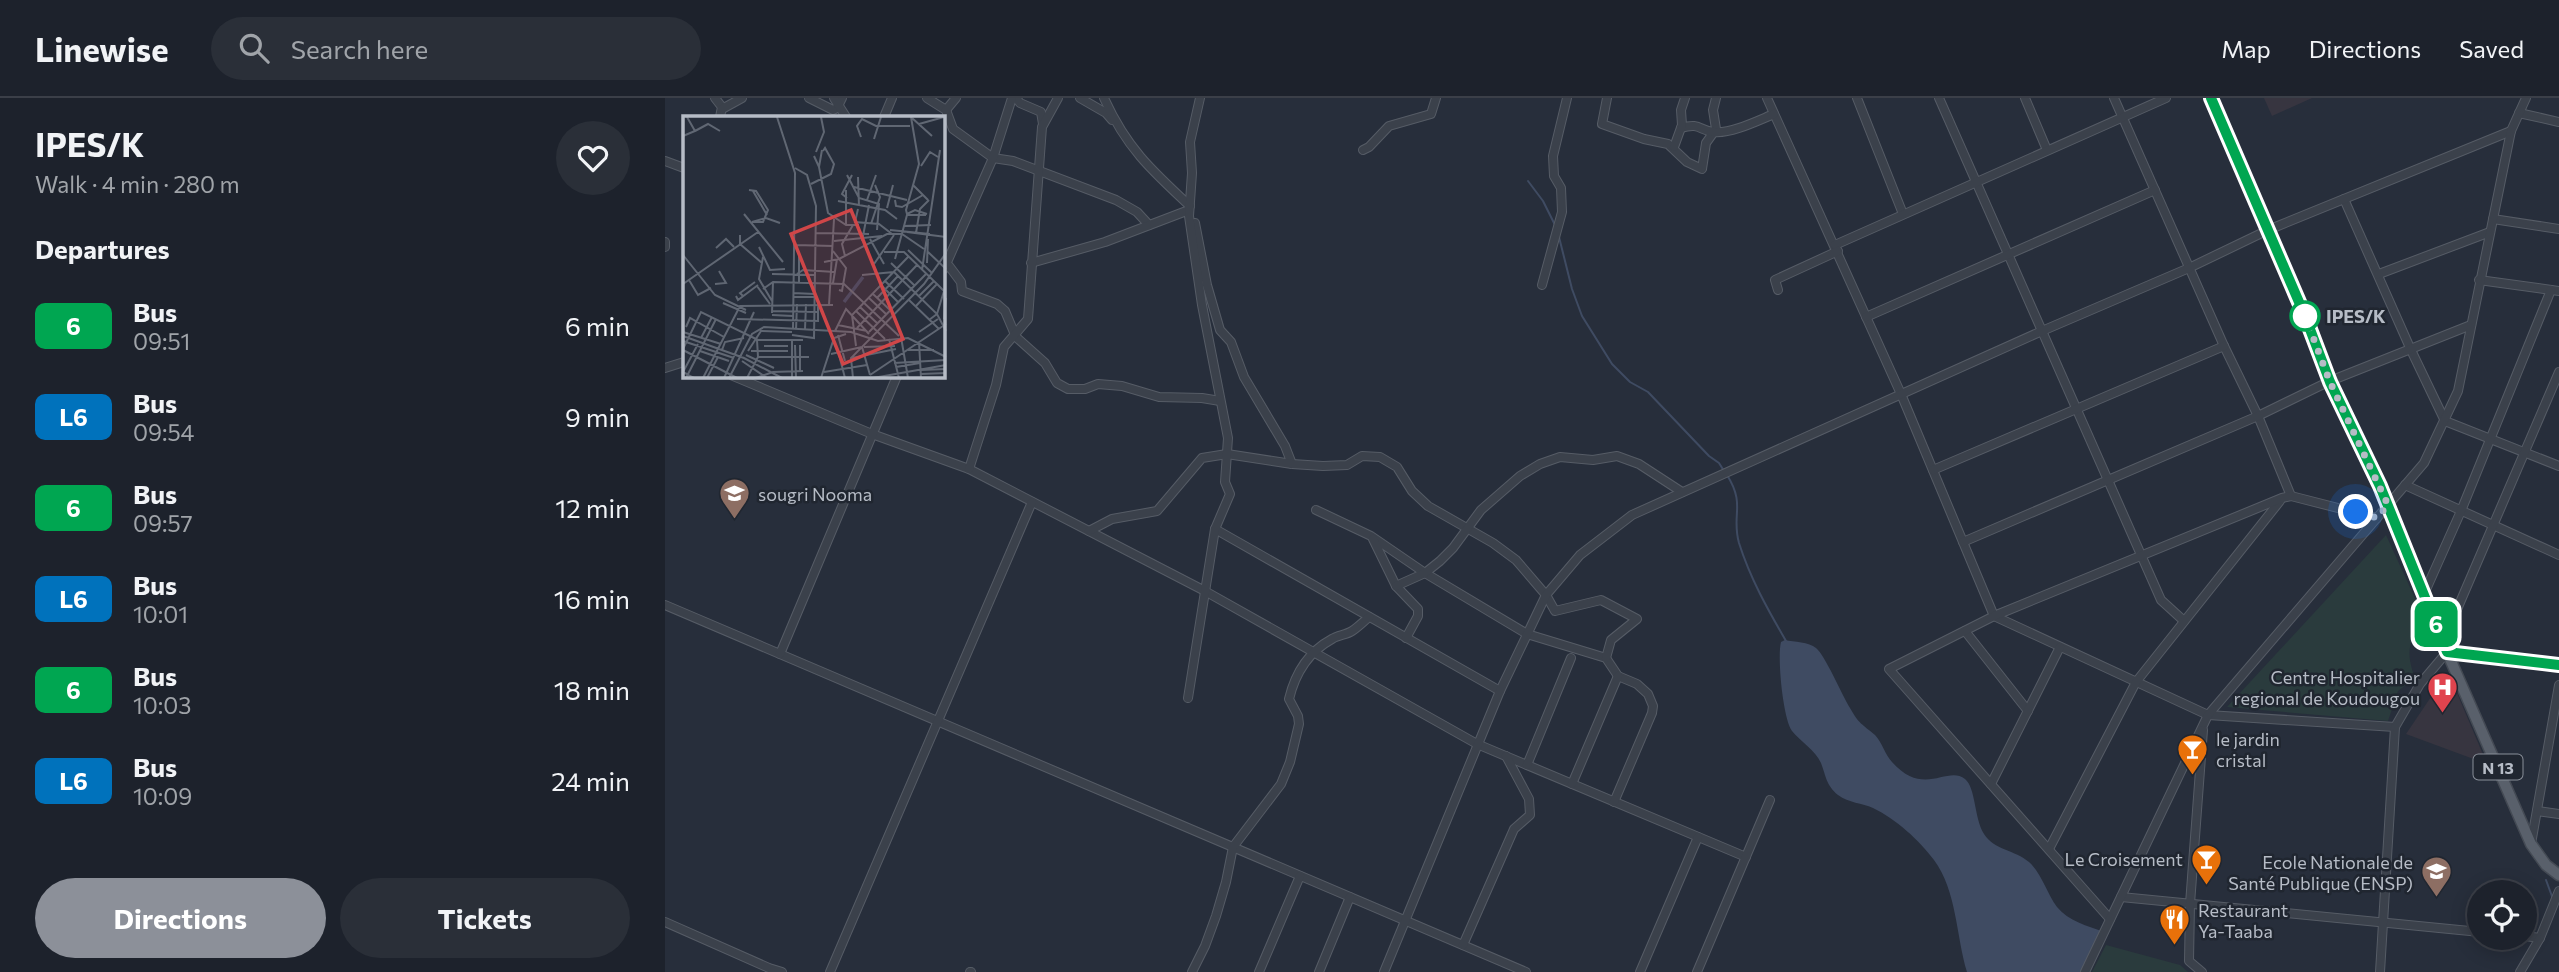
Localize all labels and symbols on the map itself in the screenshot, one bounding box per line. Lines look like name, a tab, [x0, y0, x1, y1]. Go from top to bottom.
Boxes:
inset map	[683, 116, 945, 378]
marker: IPES/K	[2290, 301, 2320, 331]
place label: IPES/K	[2326, 305, 2386, 327]
school or university icon: sougri Nooma	[718, 477, 752, 521]
place label: sougri Nooma	[758, 483, 872, 505]
your location	[2338, 494, 2373, 529]
line badge: 6	[2413, 601, 2459, 647]
place label: Centre Hospitalier regional de Koudougou	[2234, 666, 2420, 709]
hospital icon: Centre Hospitalier regional de Koudougou	[2426, 670, 2460, 714]
place label: le jardin cristal	[2216, 728, 2280, 771]
bar icon: le jardin cristal	[2176, 732, 2210, 776]
road number: N 13	[2473, 754, 2522, 780]
bar icon: Le Croisement	[2189, 842, 2223, 886]
place label: Le Croisement	[2065, 848, 2183, 870]
place label: Ecole Nationale de Santé Publique (ENSP)	[2228, 851, 2413, 894]
school or university icon: Ecole Nationale de Santé Publique (ENSP)	[2419, 855, 2453, 899]
place label: Restaurant Ya-Taaba	[2198, 899, 2288, 942]
restaurant icon: Restaurant Ya-Taaba	[2158, 903, 2192, 947]

